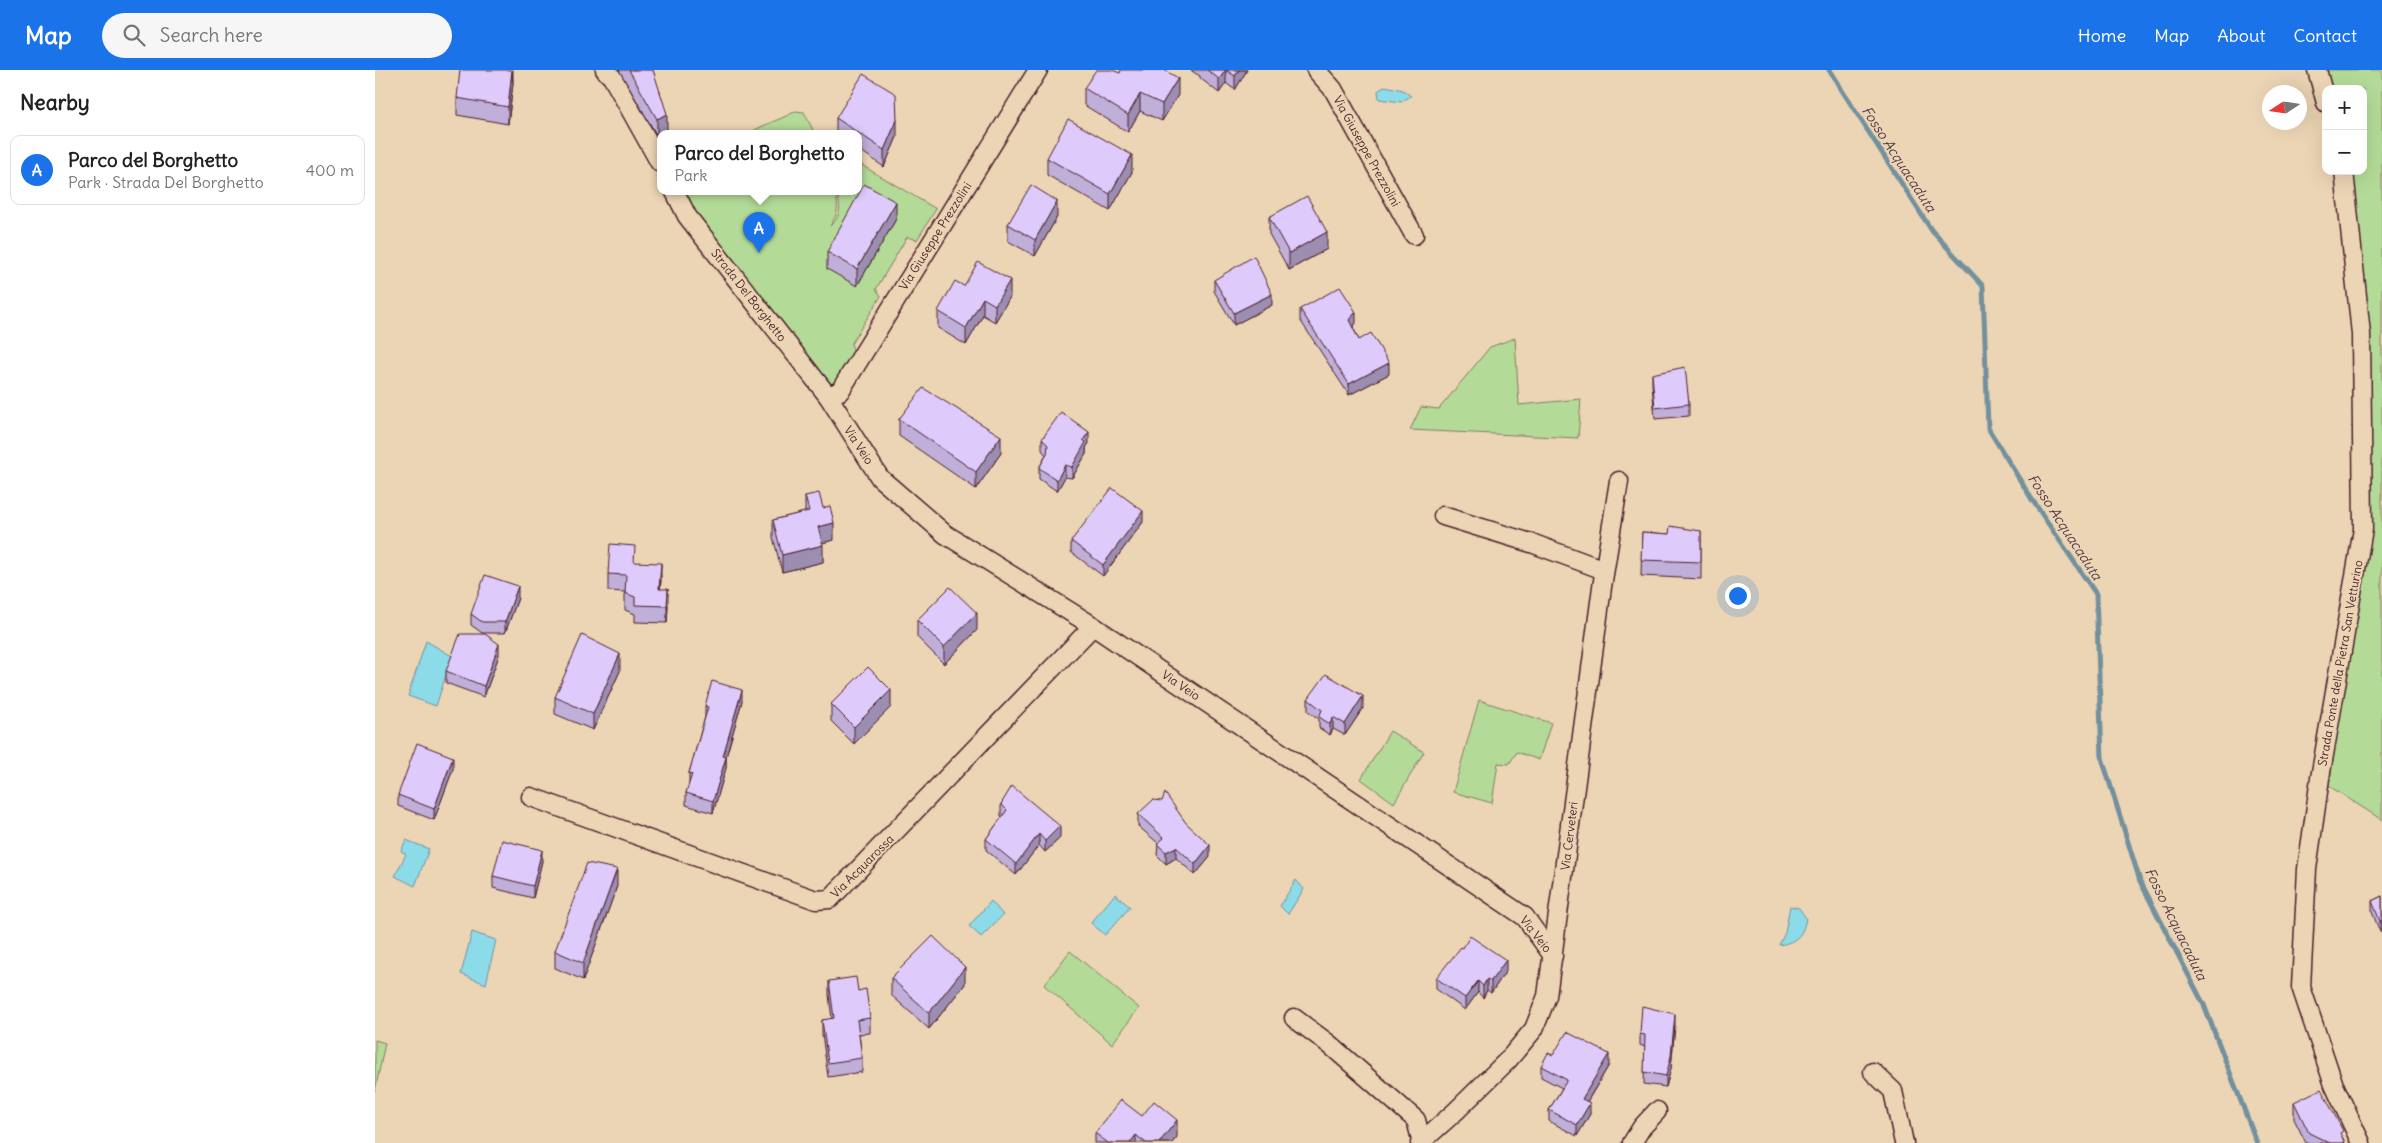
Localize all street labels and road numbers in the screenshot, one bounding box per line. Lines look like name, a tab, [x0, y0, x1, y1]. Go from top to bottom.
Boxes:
street label: Via Giuseppe Prezzolini	[1330, 93, 1404, 209]
street label: Via Giuseppe Prezzolini	[896, 179, 974, 293]
street label: Strada Del Borghetto	[708, 246, 790, 345]
street label: Via Veio	[841, 423, 877, 467]
street label: Strada Ponte della Pietra San Vetturino	[2314, 558, 2366, 767]
street label: Via Veio	[1159, 667, 1203, 703]
street label: Via Cerveteri	[1557, 801, 1581, 871]
street label: Via Acquarossa	[827, 831, 897, 901]
street label: Via Veio	[1517, 913, 1555, 956]

